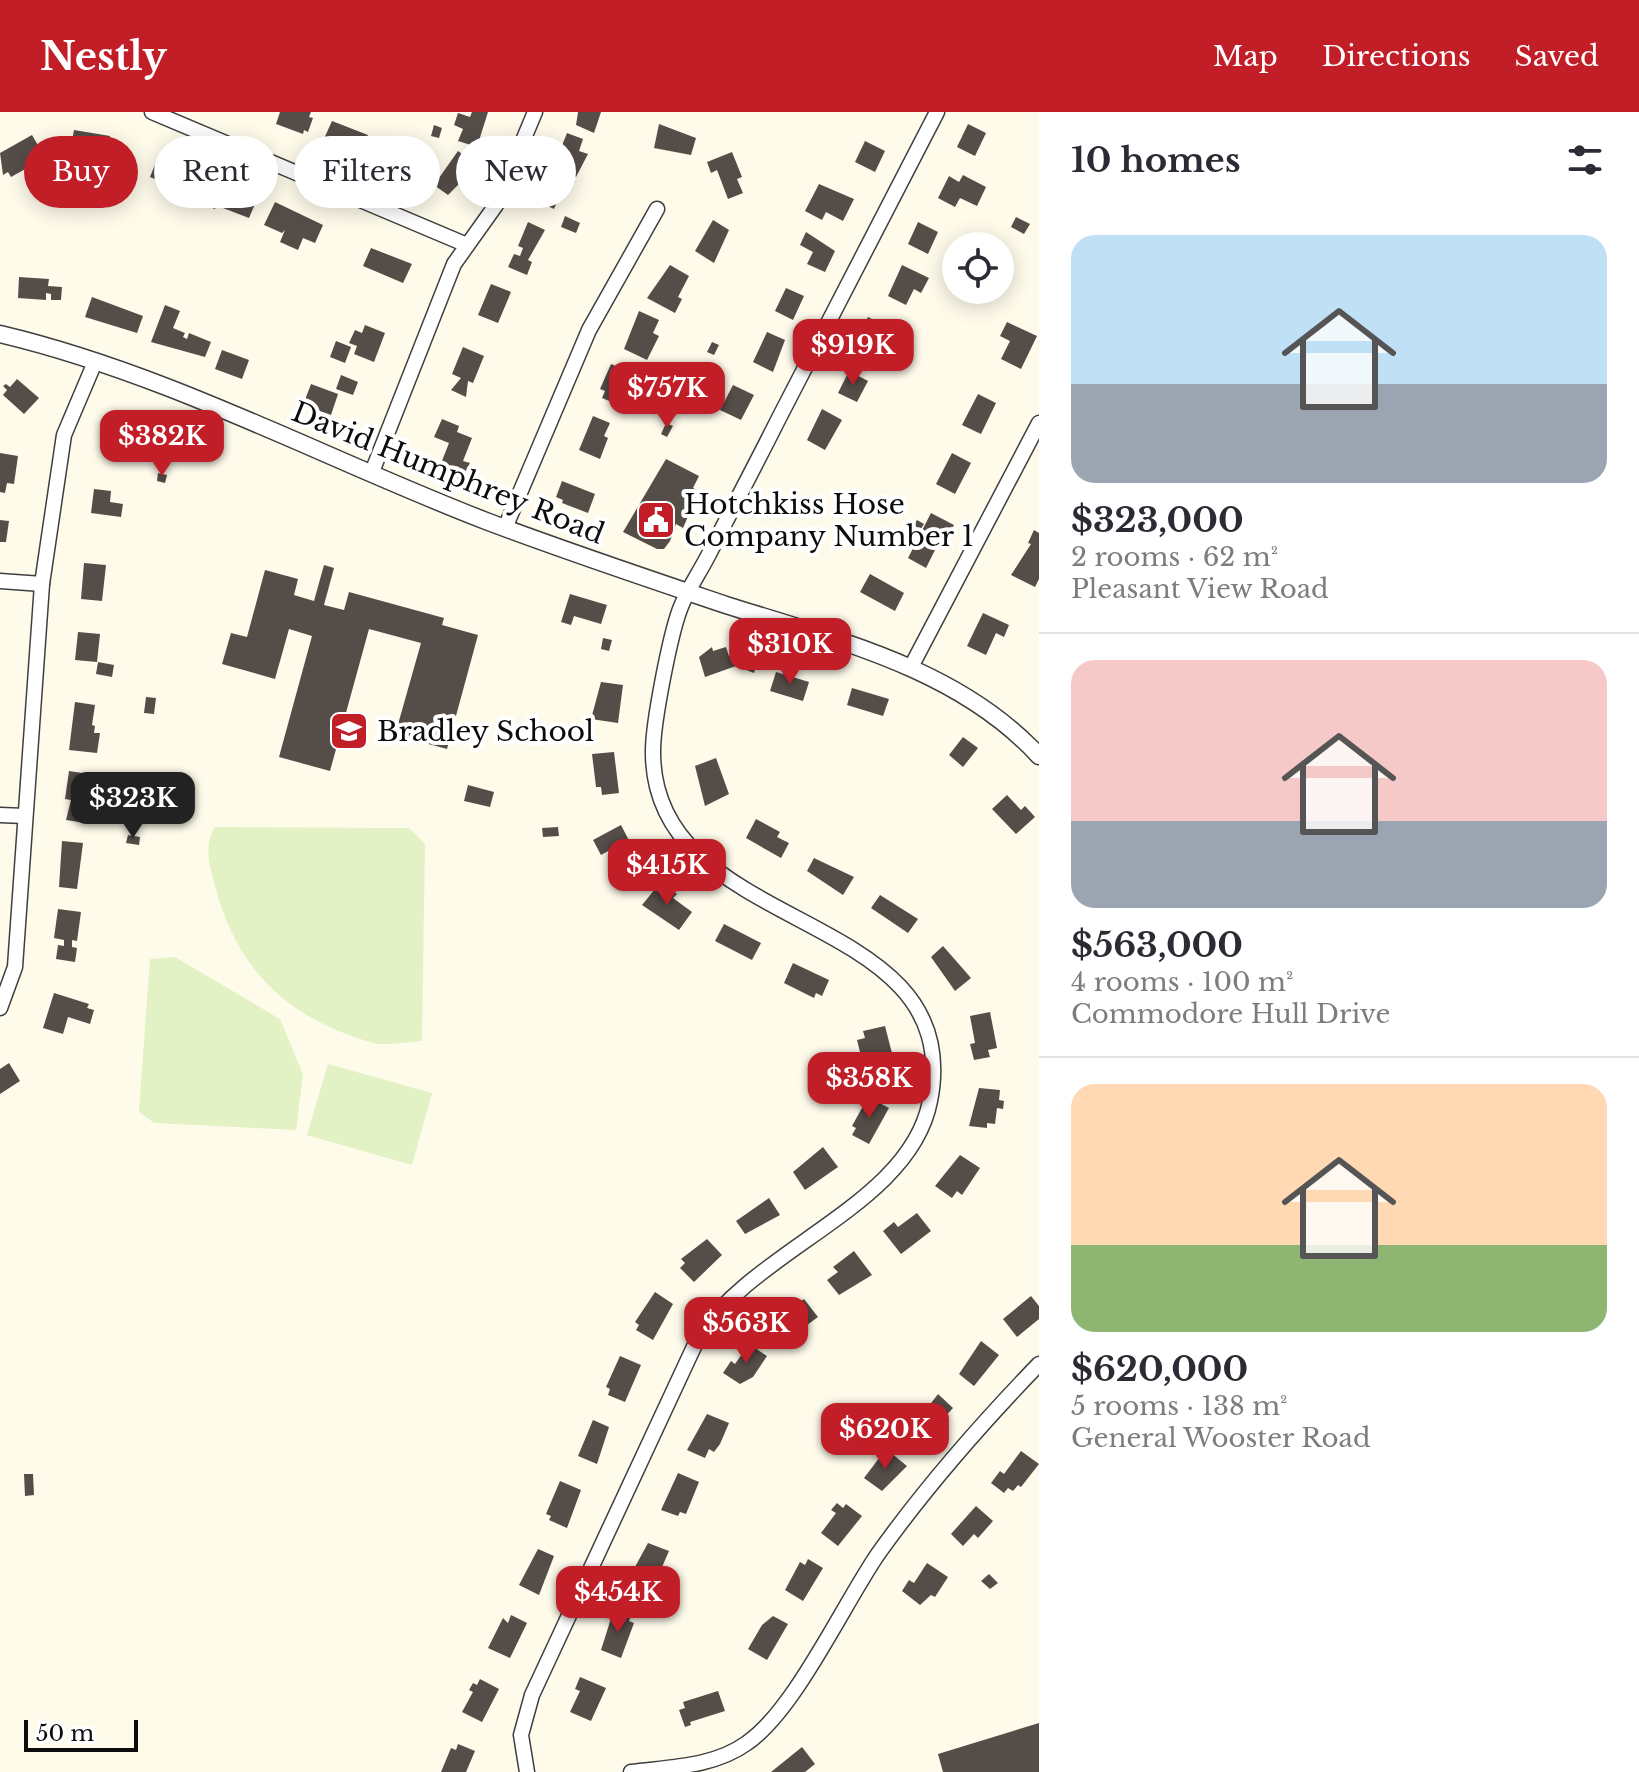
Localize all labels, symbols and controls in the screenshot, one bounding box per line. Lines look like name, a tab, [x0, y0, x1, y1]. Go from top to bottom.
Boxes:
text: Nestly	[40, 33, 167, 80]
text: Map	[1213, 39, 1278, 74]
text: Directions	[1322, 39, 1471, 74]
text: Saved	[1515, 39, 1599, 74]
chip: Buy	[24, 136, 138, 208]
chip: Rent	[154, 136, 278, 208]
chip: Filters	[294, 136, 440, 208]
chip: New	[456, 136, 576, 208]
icon: filters	[1563, 138, 1607, 182]
text: 10 homes	[1071, 139, 1241, 181]
map controls	[942, 232, 1014, 304]
button: locate	[942, 232, 1014, 304]
icon: home	[1267, 287, 1411, 431]
pin: $919K	[797, 319, 909, 387]
text: $919K	[811, 329, 895, 361]
pin: $757K	[611, 362, 723, 430]
text: $757K	[627, 372, 707, 404]
street label: David Humphrey Road	[287, 394, 609, 552]
pin: $382K	[106, 410, 218, 478]
text: $382K	[118, 420, 206, 452]
place label: Hotchkiss Hose Company Number 1	[684, 487, 974, 554]
public building icon: Hotchkiss Hose Company Number 1	[635, 499, 677, 541]
text: $323,000	[1071, 499, 1244, 541]
text: 2 rooms · 62 m²	[1071, 541, 1278, 573]
text: Pleasant View Road	[1071, 573, 1329, 605]
pin: $310K	[734, 618, 846, 686]
text: $310K	[747, 628, 833, 660]
school or university icon: Bradley School	[328, 710, 370, 752]
icon: home	[1267, 712, 1411, 856]
place label: Bradley School	[377, 714, 594, 749]
pin: $323K	[77, 772, 189, 840]
text: $323K	[89, 782, 177, 814]
pin: $415K	[611, 839, 723, 907]
text: $415K	[626, 849, 708, 881]
text: $563,000	[1071, 924, 1243, 966]
text: 4 rooms · 100 m²	[1071, 966, 1293, 998]
text: Commodore Hull Drive	[1071, 998, 1390, 1030]
pin: $358K	[813, 1052, 925, 1120]
text: $358K	[826, 1062, 912, 1094]
icon: home	[1267, 1136, 1411, 1280]
pin: $563K	[690, 1297, 802, 1365]
text: $563K	[702, 1307, 790, 1339]
text: $620,000	[1071, 1348, 1248, 1390]
text: 5 rooms · 138 m²	[1071, 1390, 1288, 1422]
pin: $620K	[829, 1403, 941, 1471]
text: $620K	[839, 1413, 931, 1445]
text: General Wooster Road	[1071, 1422, 1370, 1454]
pin: $454K	[562, 1566, 674, 1634]
text: $454K	[574, 1576, 662, 1608]
scale bar	[24, 1716, 138, 1752]
text: 50 m	[36, 1720, 94, 1747]

